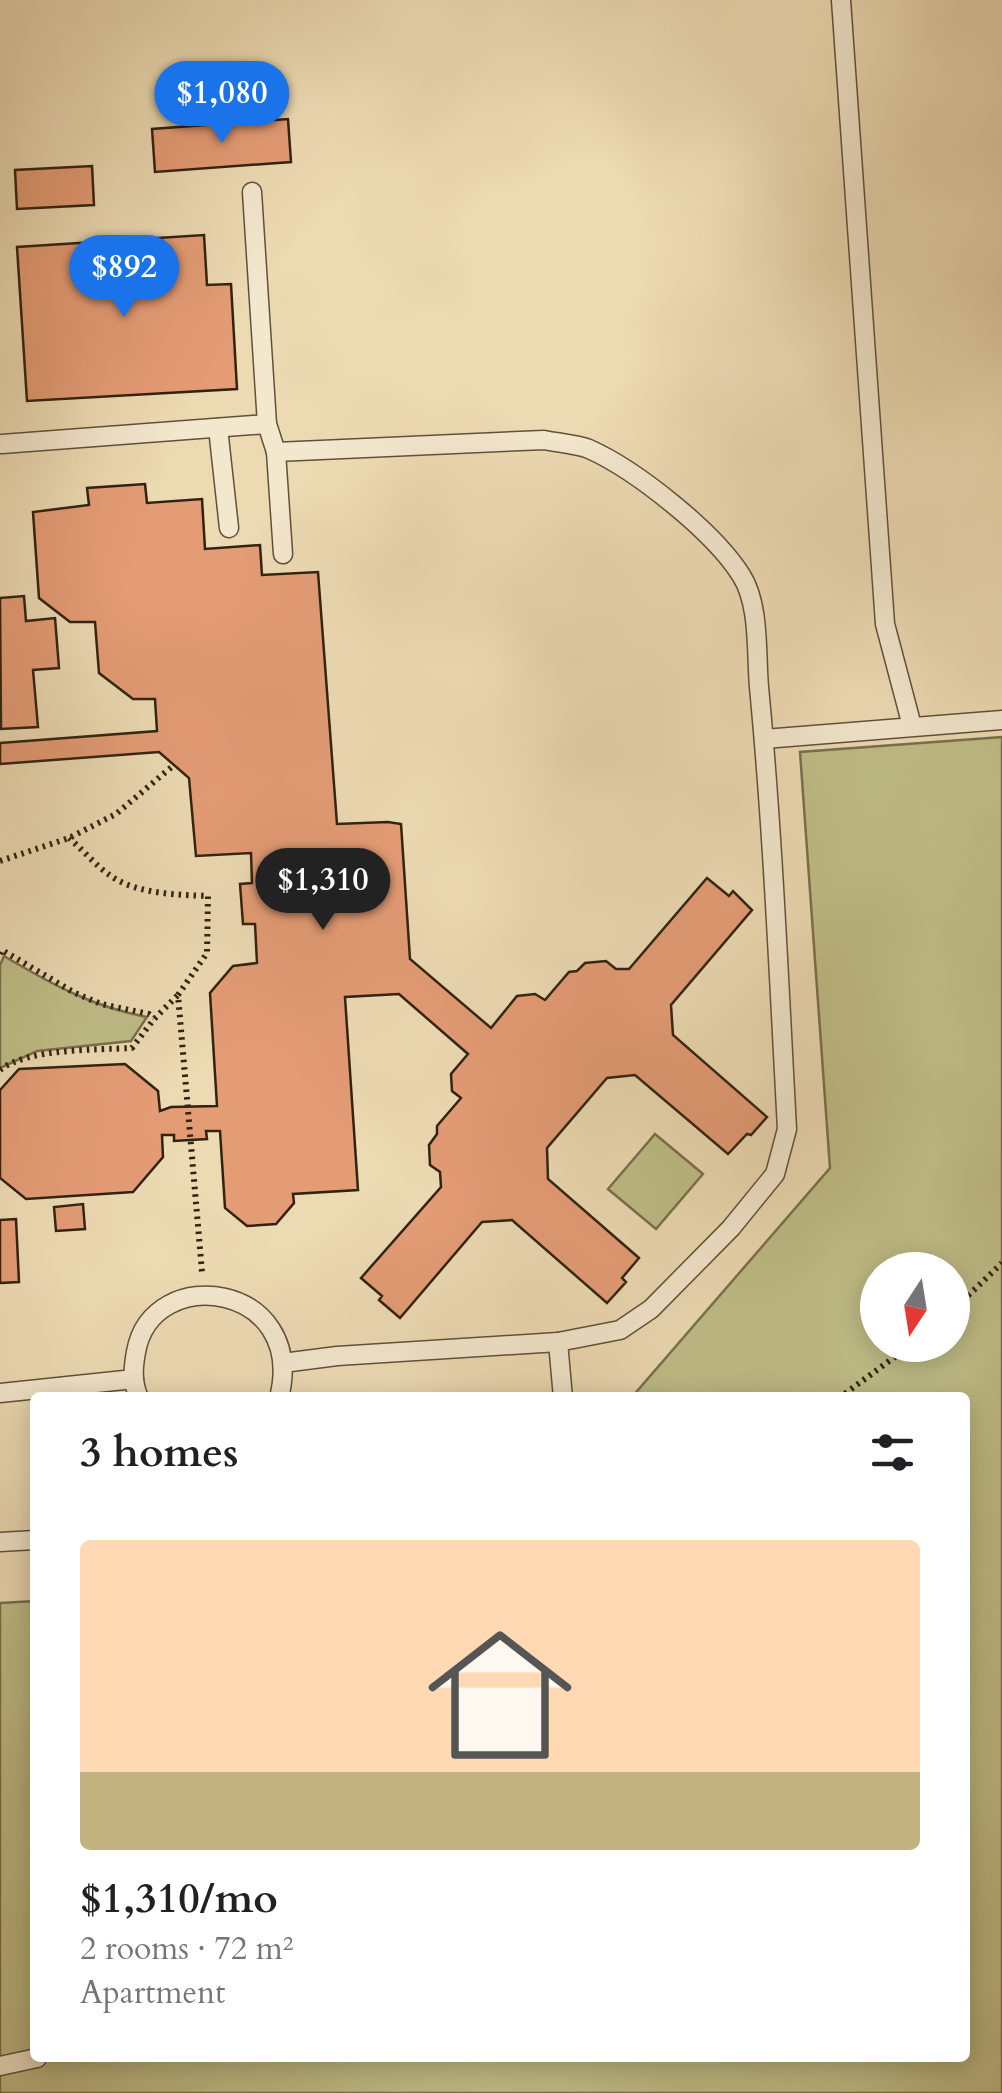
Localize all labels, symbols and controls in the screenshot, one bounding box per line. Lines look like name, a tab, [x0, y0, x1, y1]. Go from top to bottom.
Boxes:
pin: $1,080	[141, 61, 303, 146]
text: $1,080	[176, 71, 268, 115]
pin: $892	[65, 235, 183, 320]
text: $892	[91, 245, 157, 289]
pin: $1,310	[242, 848, 404, 933]
text: $1,310	[277, 858, 369, 902]
north arrow	[860, 1252, 970, 1362]
map controls	[860, 1252, 970, 1362]
text: 3 homes	[80, 1424, 238, 1481]
icon: filters	[865, 1425, 920, 1480]
icon: home	[410, 1605, 590, 1785]
text: $1,310/mo	[80, 1870, 278, 1927]
text: 2 rooms · 72 m²	[80, 1927, 293, 1971]
text: Apartment	[80, 1971, 225, 2015]

